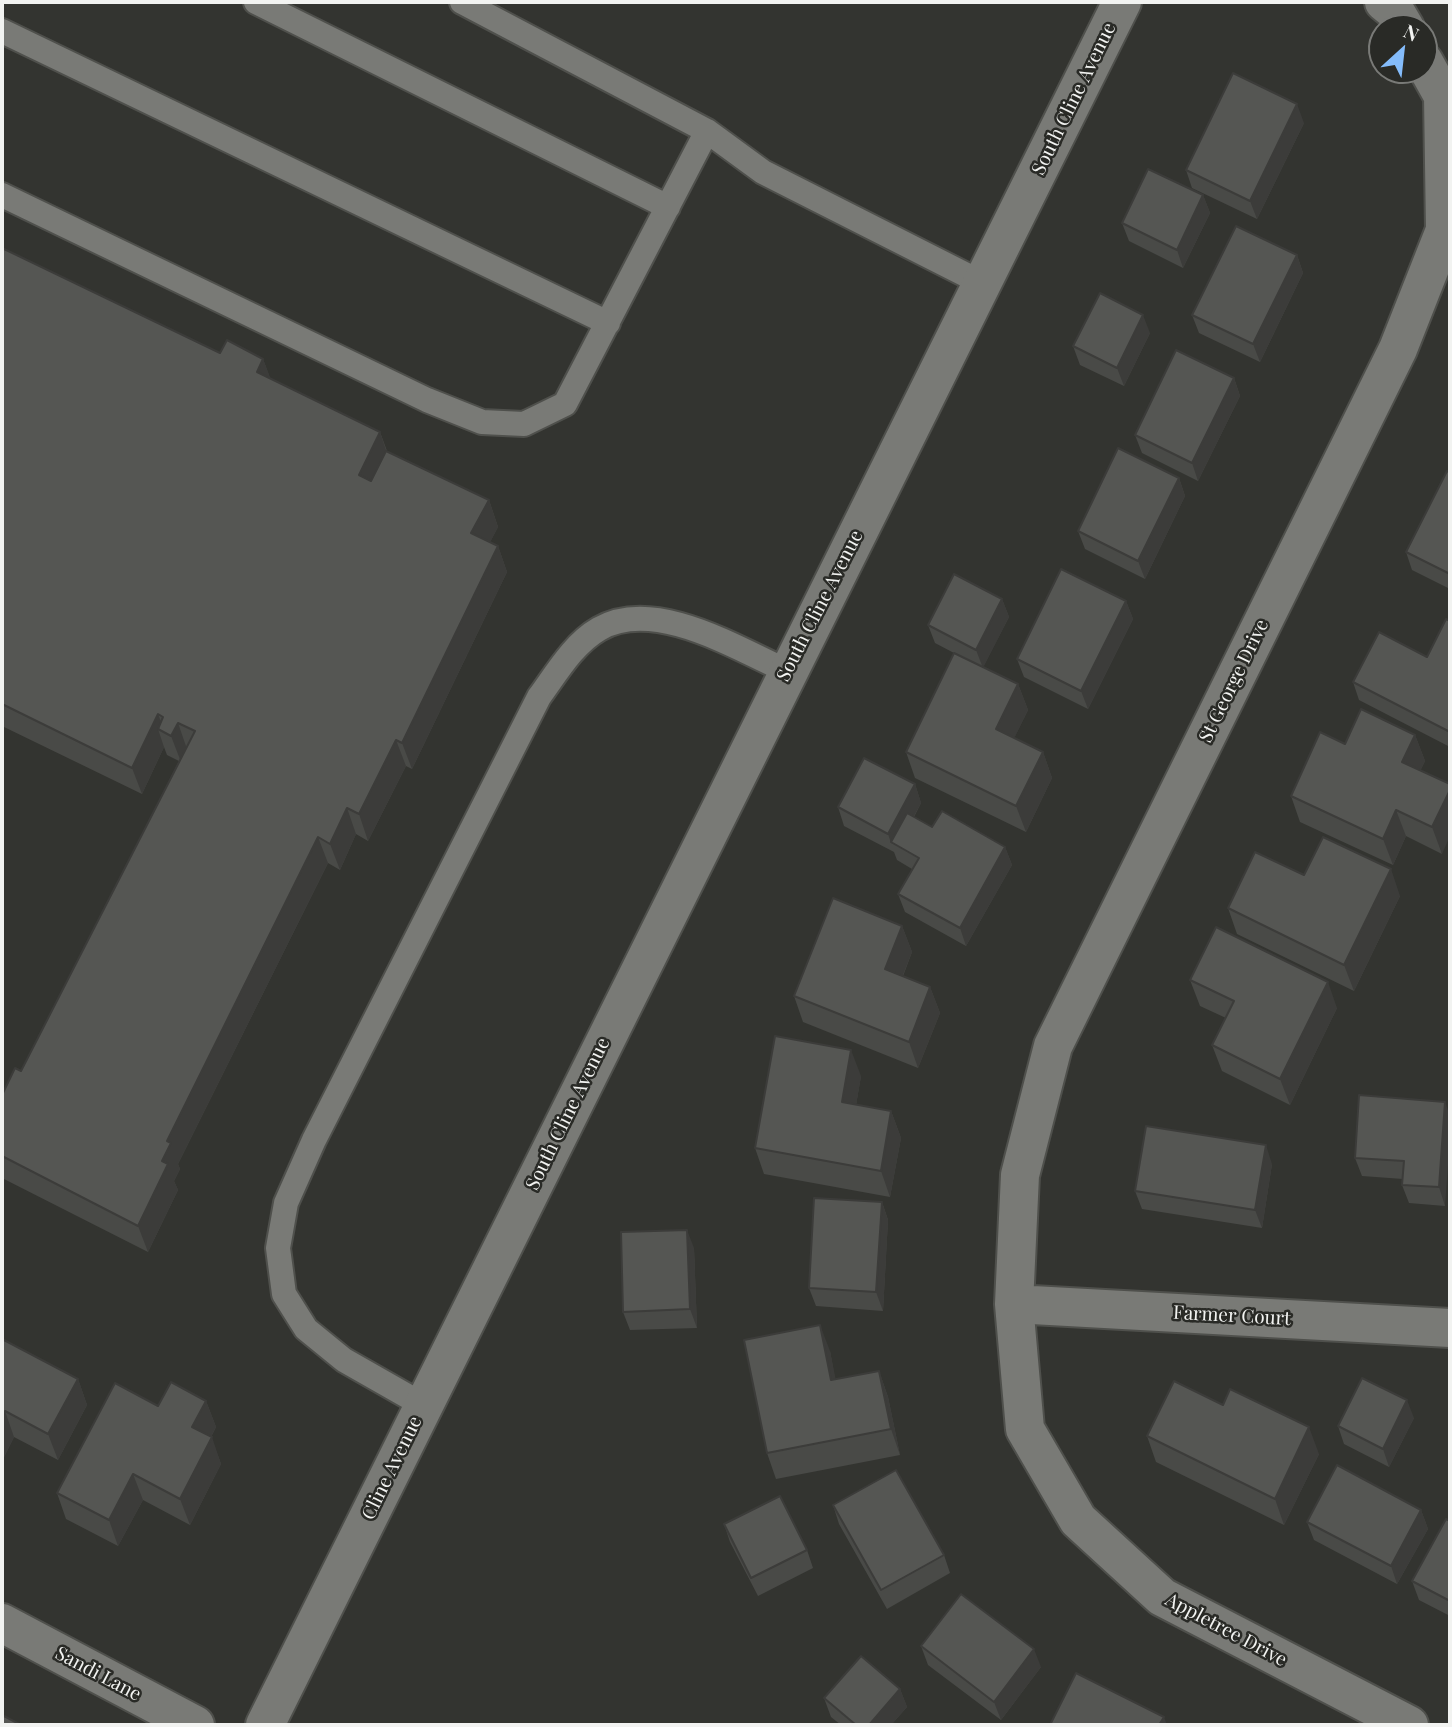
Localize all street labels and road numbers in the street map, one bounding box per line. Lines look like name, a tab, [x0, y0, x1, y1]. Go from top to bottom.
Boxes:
street label: South Cline Avenue	[1027, 19, 1121, 179]
street label: South Cline Avenue	[772, 527, 868, 685]
street label: St George Drive	[1194, 616, 1274, 746]
street label: South Cline Avenue	[521, 1034, 615, 1194]
street label: Farmer Court	[1173, 1302, 1291, 1330]
street label: Cline Avenue	[357, 1412, 427, 1524]
street label: Appletree Drive	[1161, 1588, 1291, 1672]
street label: Sandi Lane	[51, 1642, 145, 1706]

